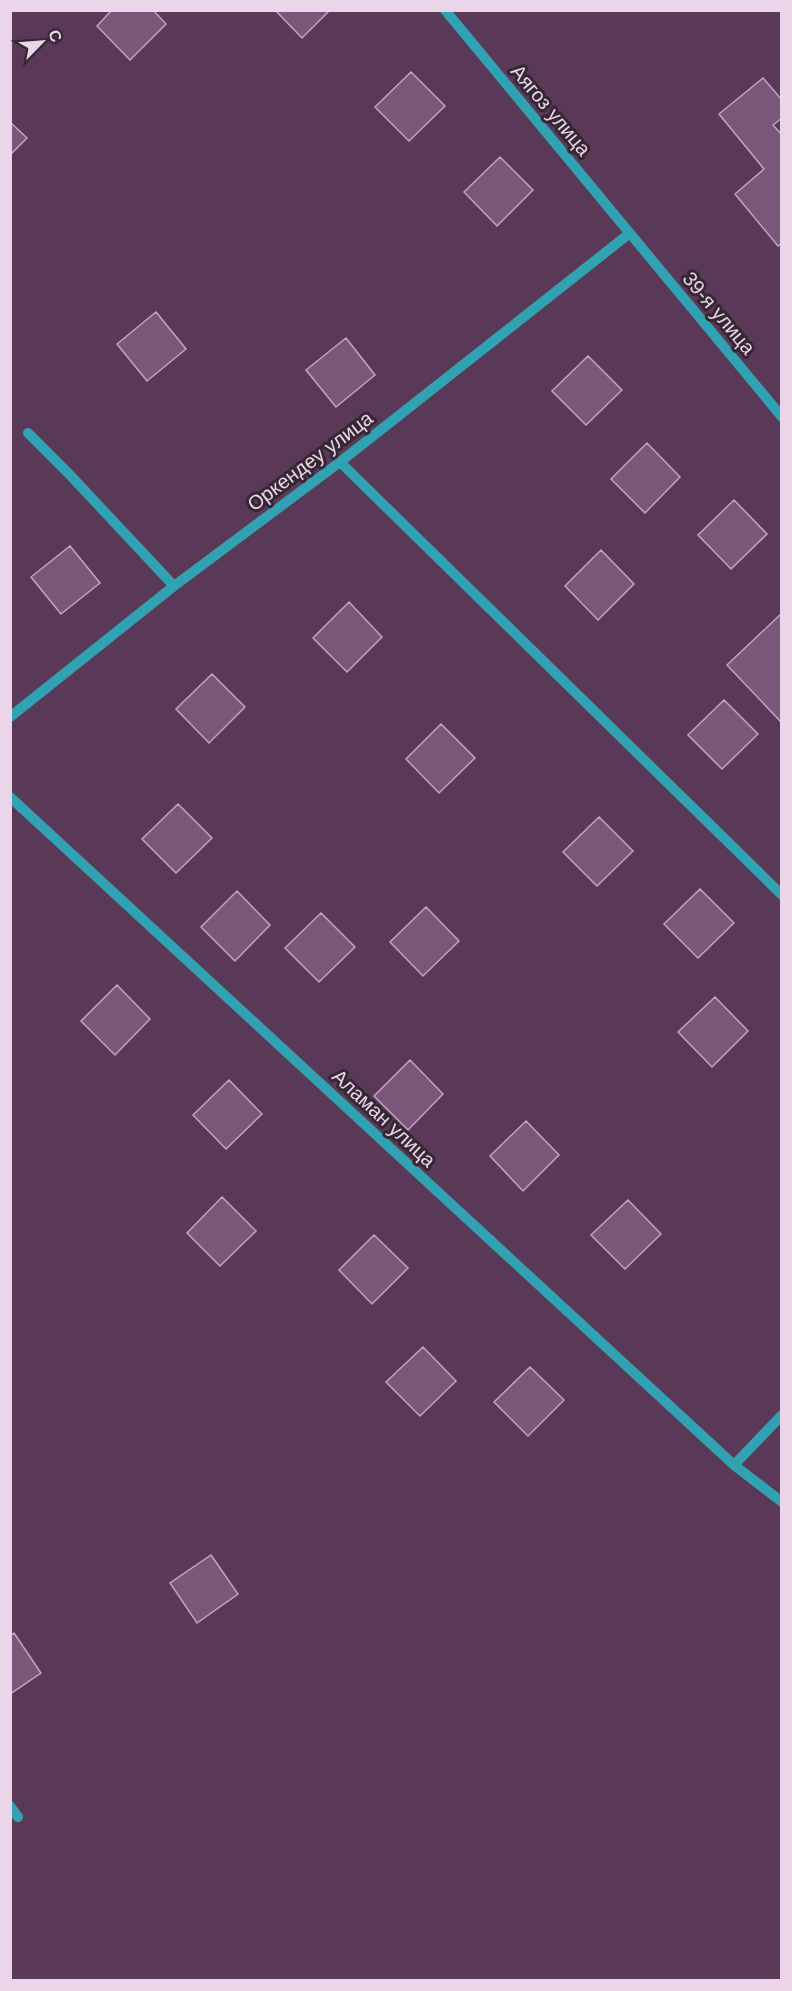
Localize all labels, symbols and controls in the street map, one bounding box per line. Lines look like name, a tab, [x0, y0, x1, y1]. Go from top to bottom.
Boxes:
north arrow	[12, 12, 72, 72]
text: С	[45, 27, 65, 45]
street label: Аягоз улица	[507, 60, 596, 160]
street label: 39-я улица	[678, 268, 760, 359]
street label: Оркендеу улица	[243, 406, 378, 515]
street label: Аламан улица	[328, 1065, 441, 1172]

